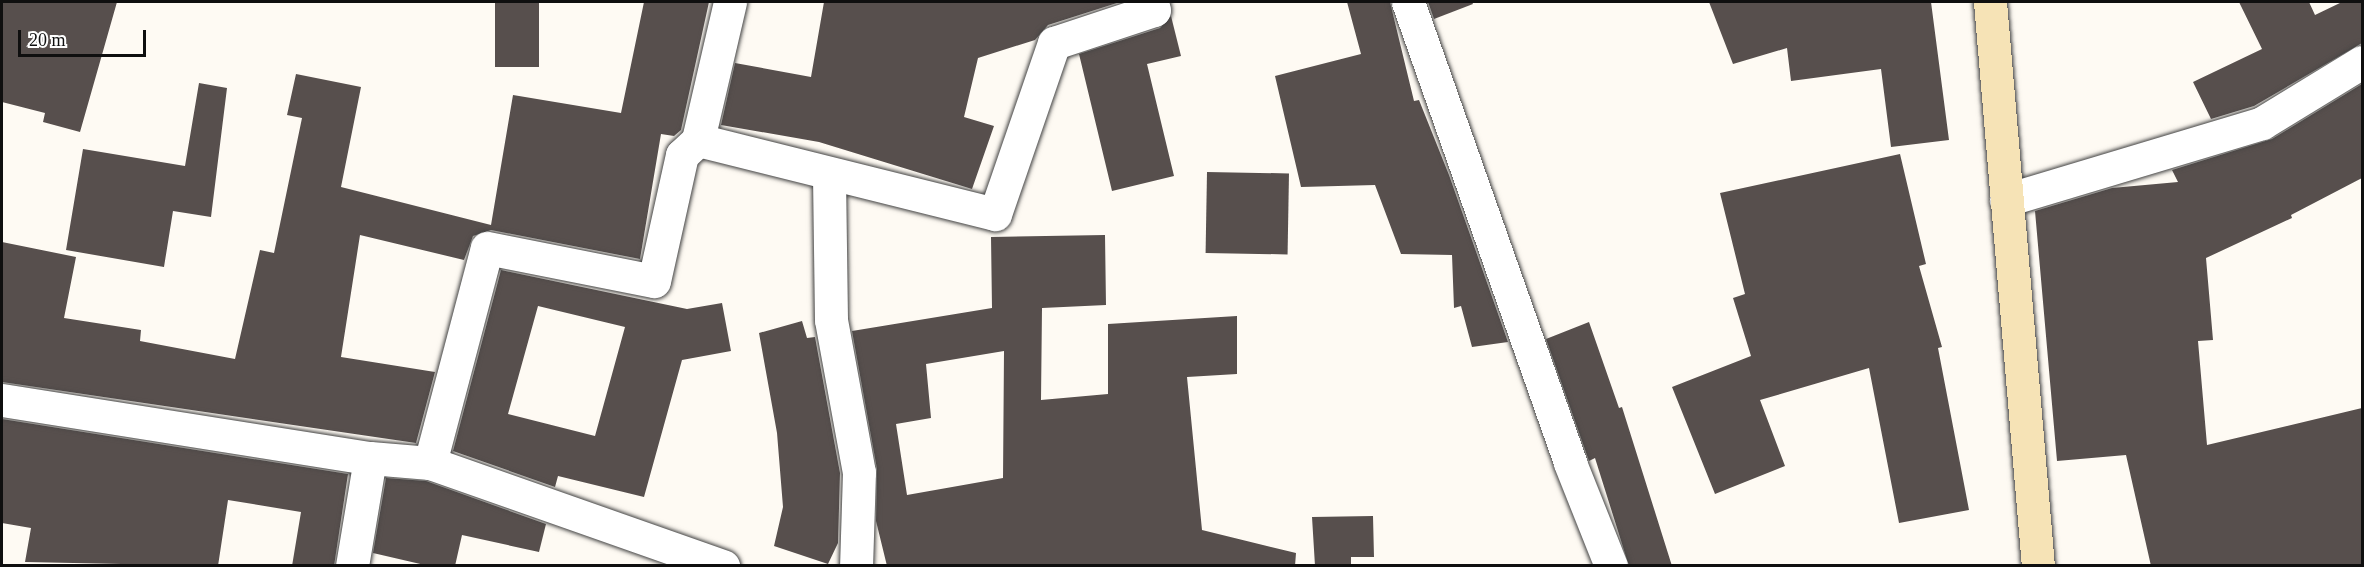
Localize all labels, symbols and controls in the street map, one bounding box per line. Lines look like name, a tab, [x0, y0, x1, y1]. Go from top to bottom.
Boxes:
scale bar	[21, 18, 148, 56]
text: 20 m	[29, 30, 66, 50]

